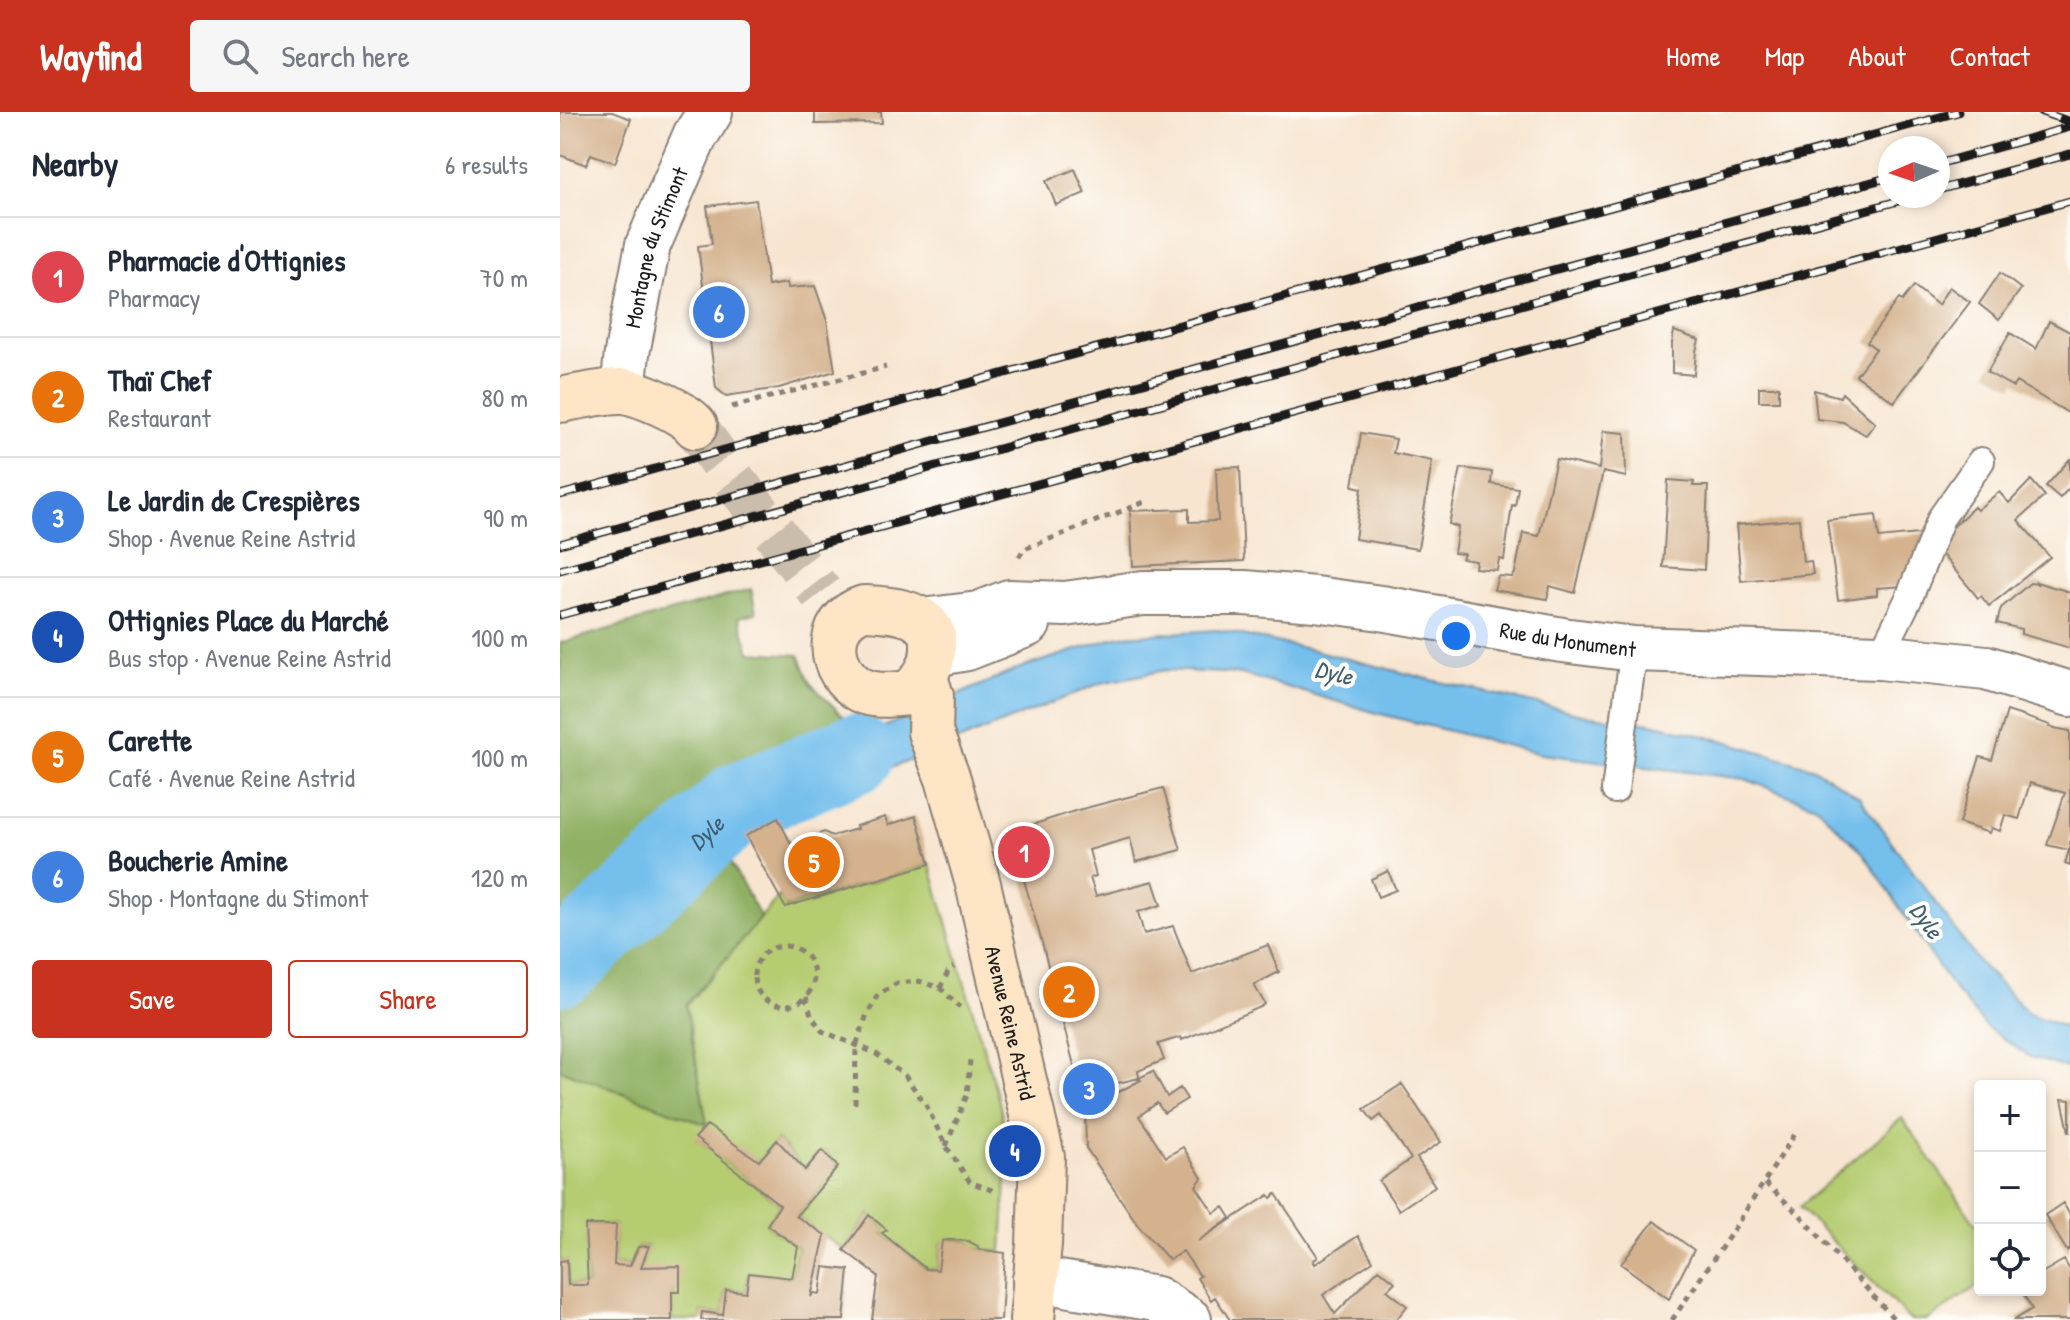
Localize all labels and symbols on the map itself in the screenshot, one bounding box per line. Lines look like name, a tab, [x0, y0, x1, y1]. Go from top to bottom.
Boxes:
north arrow	[1878, 136, 1950, 208]
street label: Montagne du Stimont	[617, 162, 695, 331]
pin: 6	[693, 282, 745, 342]
street label: Rue du Monument	[1498, 614, 1638, 664]
your location	[1436, 616, 1476, 656]
water label: Dyle	[1312, 652, 1357, 693]
water label: Dyle	[681, 807, 732, 857]
pin: 1	[998, 822, 1050, 882]
pin: 5	[788, 832, 840, 892]
water label: Dyle	[1902, 895, 1952, 946]
street label: Avenue Reine Astrid	[978, 943, 1043, 1103]
pin: 2	[1043, 962, 1095, 1022]
pin: 3	[1063, 1059, 1115, 1119]
pin: 4	[989, 1121, 1041, 1181]

